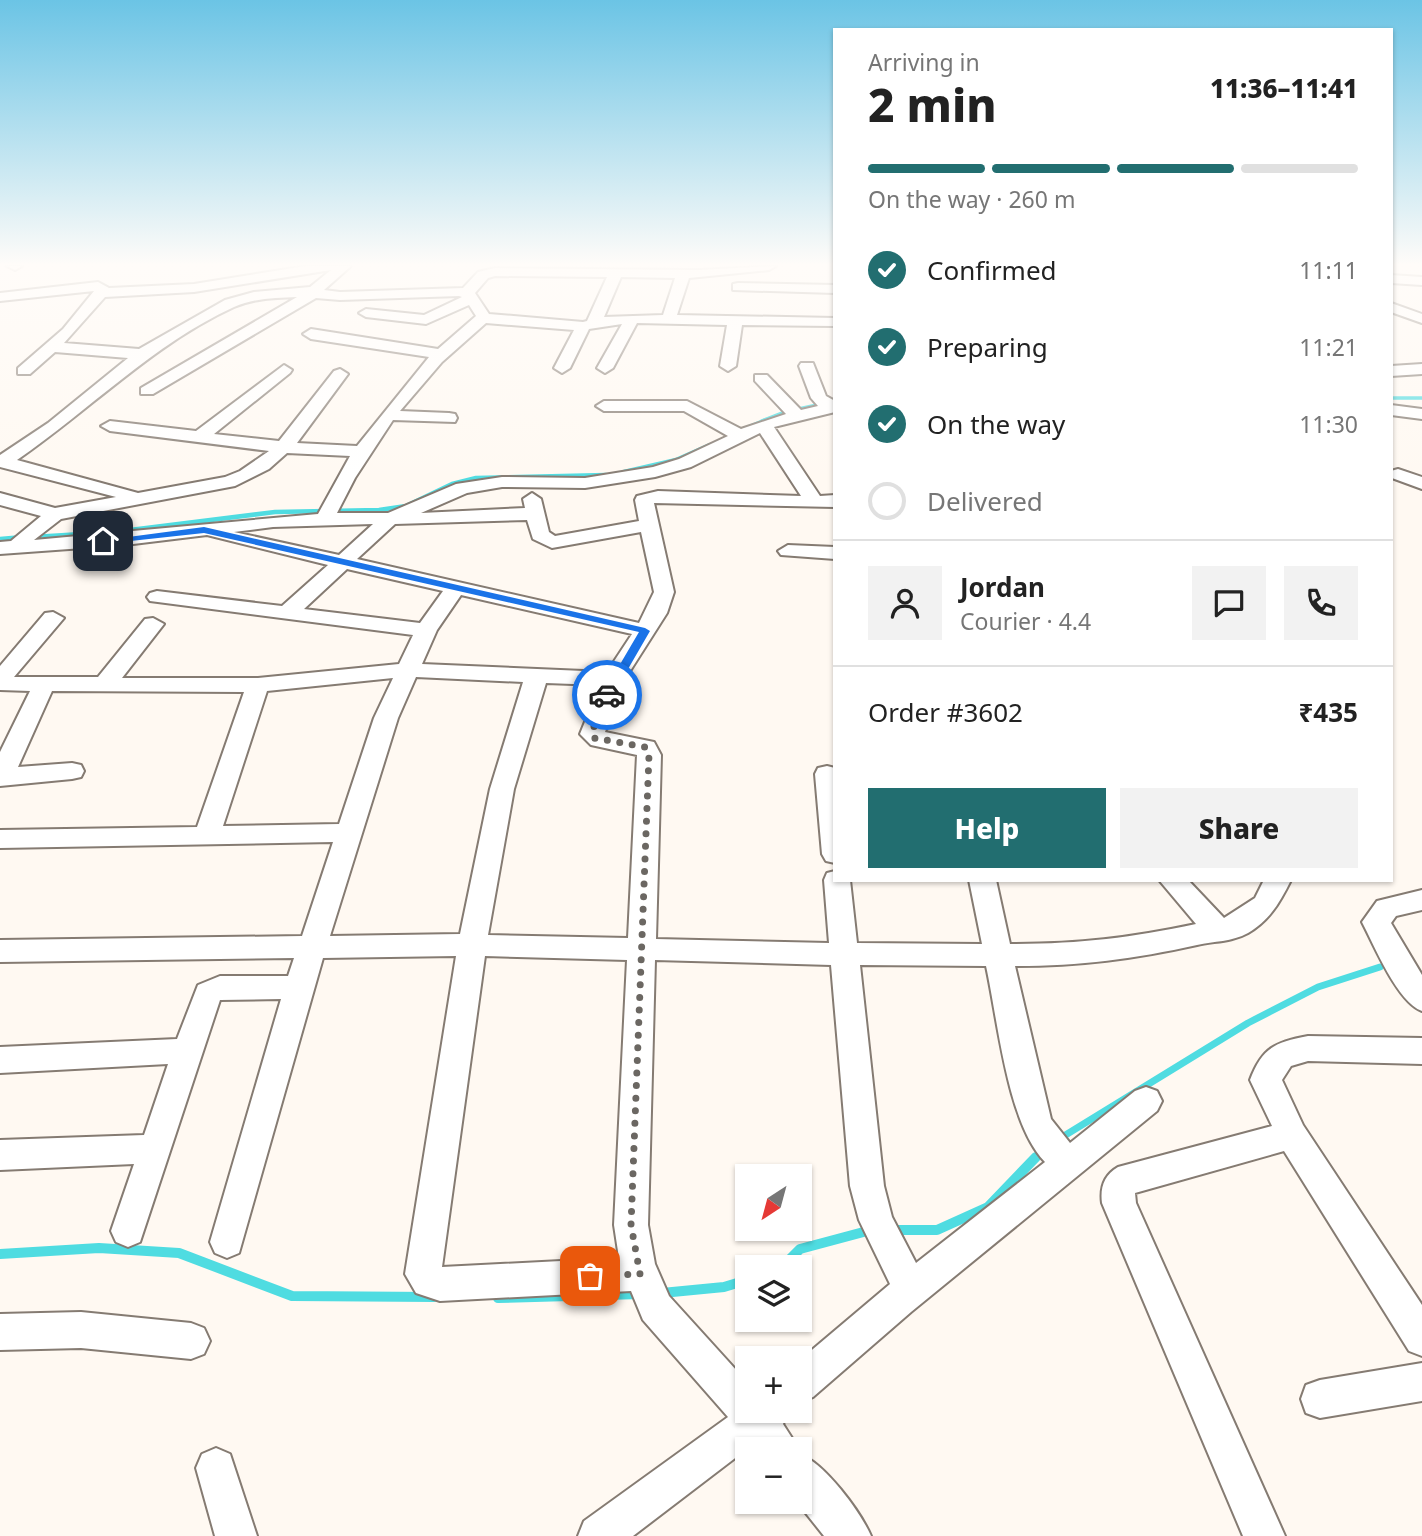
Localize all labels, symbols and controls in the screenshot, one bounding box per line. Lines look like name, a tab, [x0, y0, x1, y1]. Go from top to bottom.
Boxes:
text: Arriving in	[868, 46, 980, 78]
text: 11:36–11:41	[1210, 70, 1358, 106]
text: 2 min	[868, 73, 997, 135]
text: On the way · 260 m	[868, 183, 1075, 215]
icon: check	[868, 251, 906, 289]
text: Confirmed	[927, 252, 1057, 288]
text: 11:11	[1299, 254, 1358, 286]
icon: check	[868, 328, 906, 366]
text: Preparing	[927, 329, 1048, 365]
text: 11:21	[1299, 331, 1358, 363]
icon: check	[868, 405, 906, 443]
text: On the way	[927, 406, 1065, 442]
text: 11:30	[1299, 408, 1358, 440]
text: Delivered	[927, 483, 1043, 519]
pin	[73, 511, 133, 571]
icon: home	[84, 522, 122, 560]
button: person	[868, 566, 942, 640]
button: chat	[1192, 566, 1266, 640]
button: phone	[1284, 566, 1358, 640]
text: Jordan	[960, 569, 1045, 605]
text: Courier · 4.4	[960, 605, 1091, 637]
courier	[572, 660, 642, 730]
icon: car	[588, 676, 626, 714]
text: Order #3602	[868, 694, 1023, 730]
text: ₹435	[1299, 694, 1358, 730]
button: Help	[868, 788, 1106, 868]
button: Share	[1120, 788, 1358, 868]
north arrow	[735, 1164, 812, 1241]
map controls	[735, 1164, 812, 1514]
pin	[560, 1246, 620, 1306]
button: layers	[735, 1255, 812, 1332]
icon: bag	[571, 1257, 609, 1295]
button: +	[735, 1346, 812, 1423]
button: −	[735, 1437, 812, 1514]

